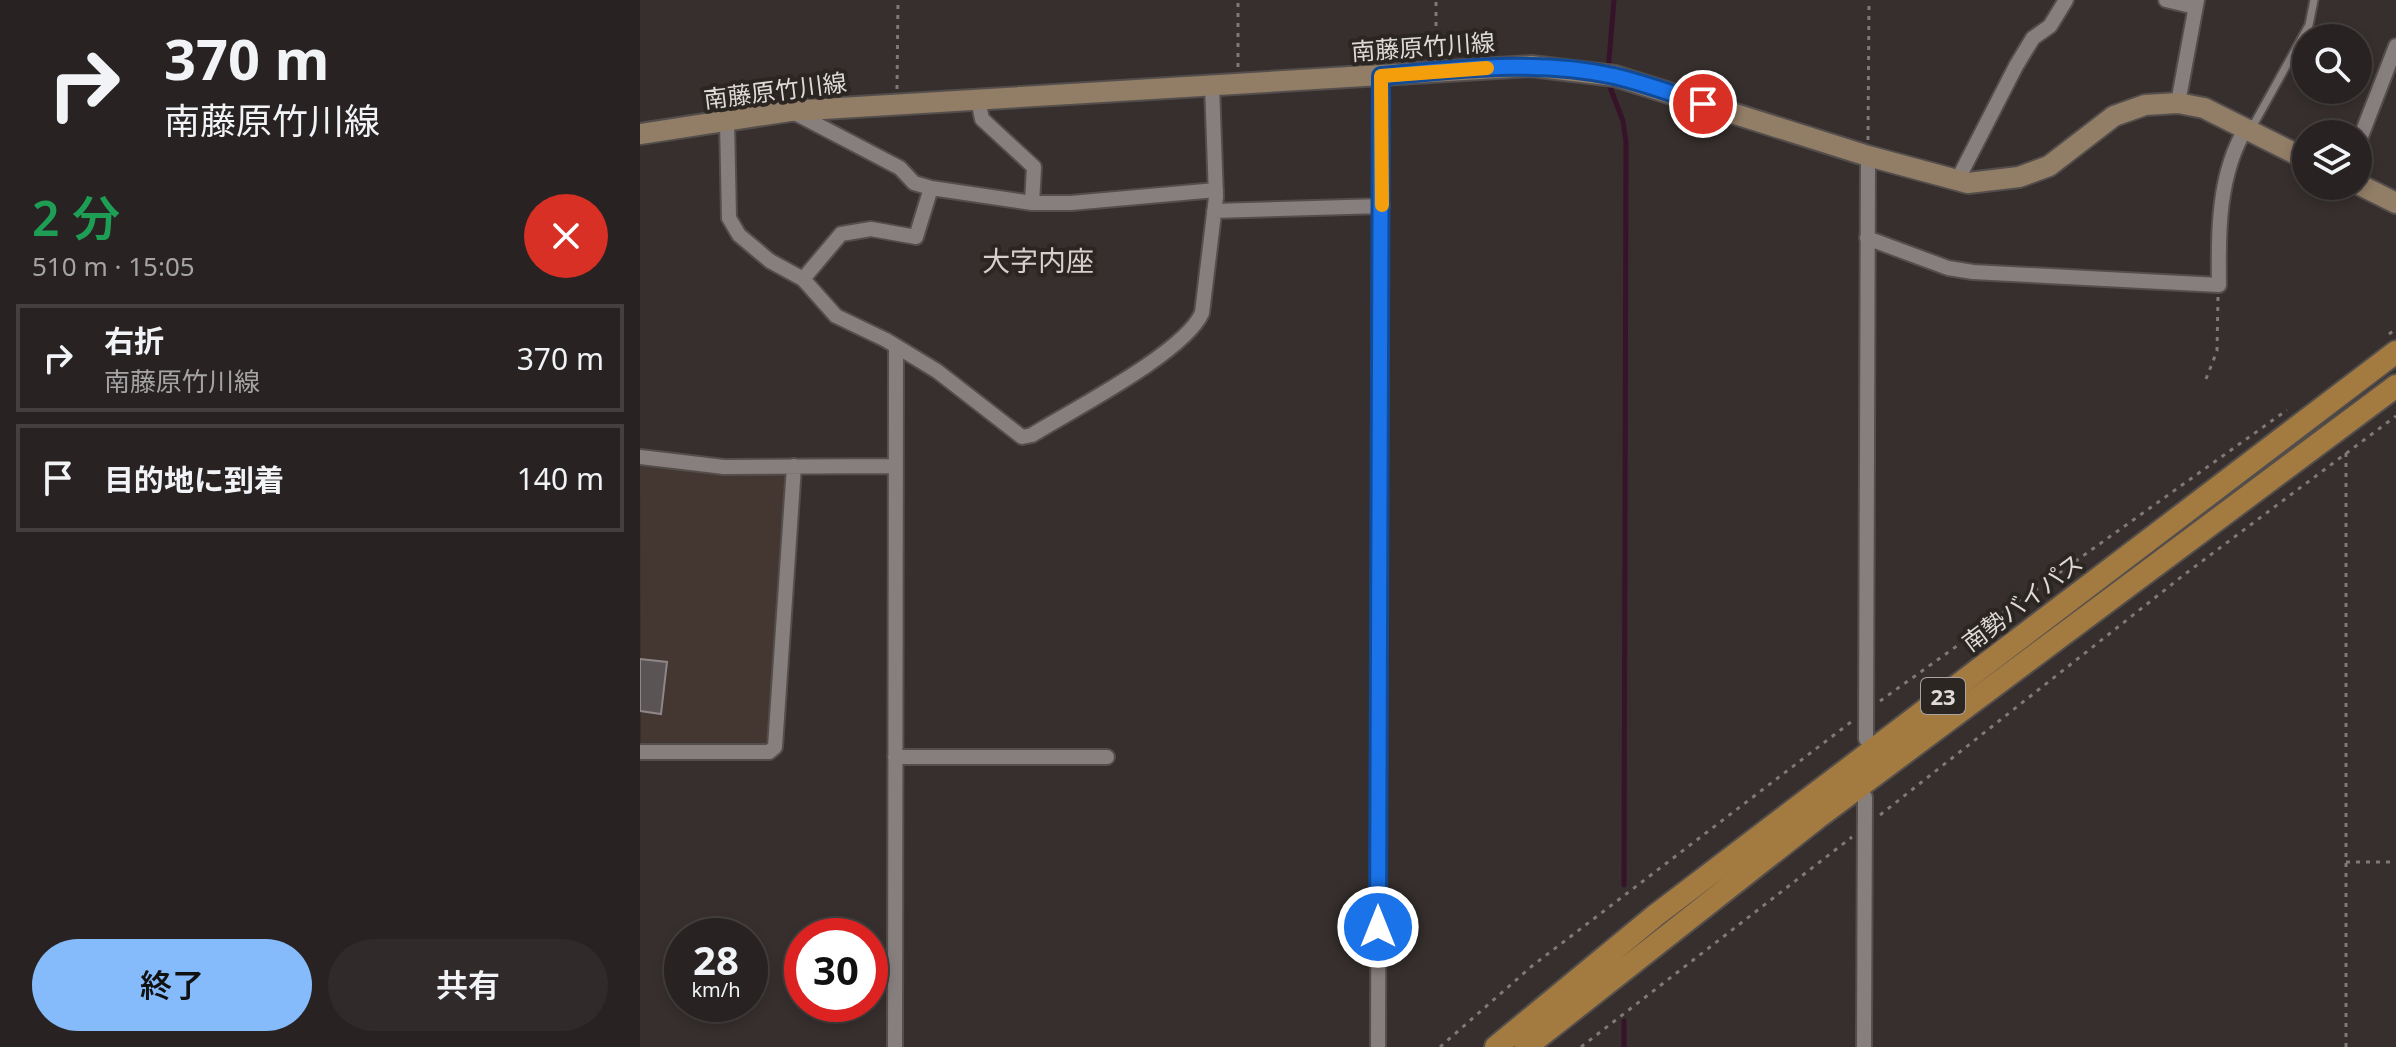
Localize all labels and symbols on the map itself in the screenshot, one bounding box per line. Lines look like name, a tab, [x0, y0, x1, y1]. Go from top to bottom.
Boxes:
street label: 南藤原竹川線	[1350, 25, 1496, 67]
street label: 南藤原竹川線	[702, 65, 848, 115]
pin	[1669, 70, 1737, 138]
district label: 大字内座	[982, 241, 1094, 279]
street label: 南勢バイパス	[1955, 546, 2089, 658]
road number: 23	[1921, 678, 1965, 714]
position arrow	[1336, 885, 1420, 969]
speed limit sign: 30	[784, 918, 888, 1022]

